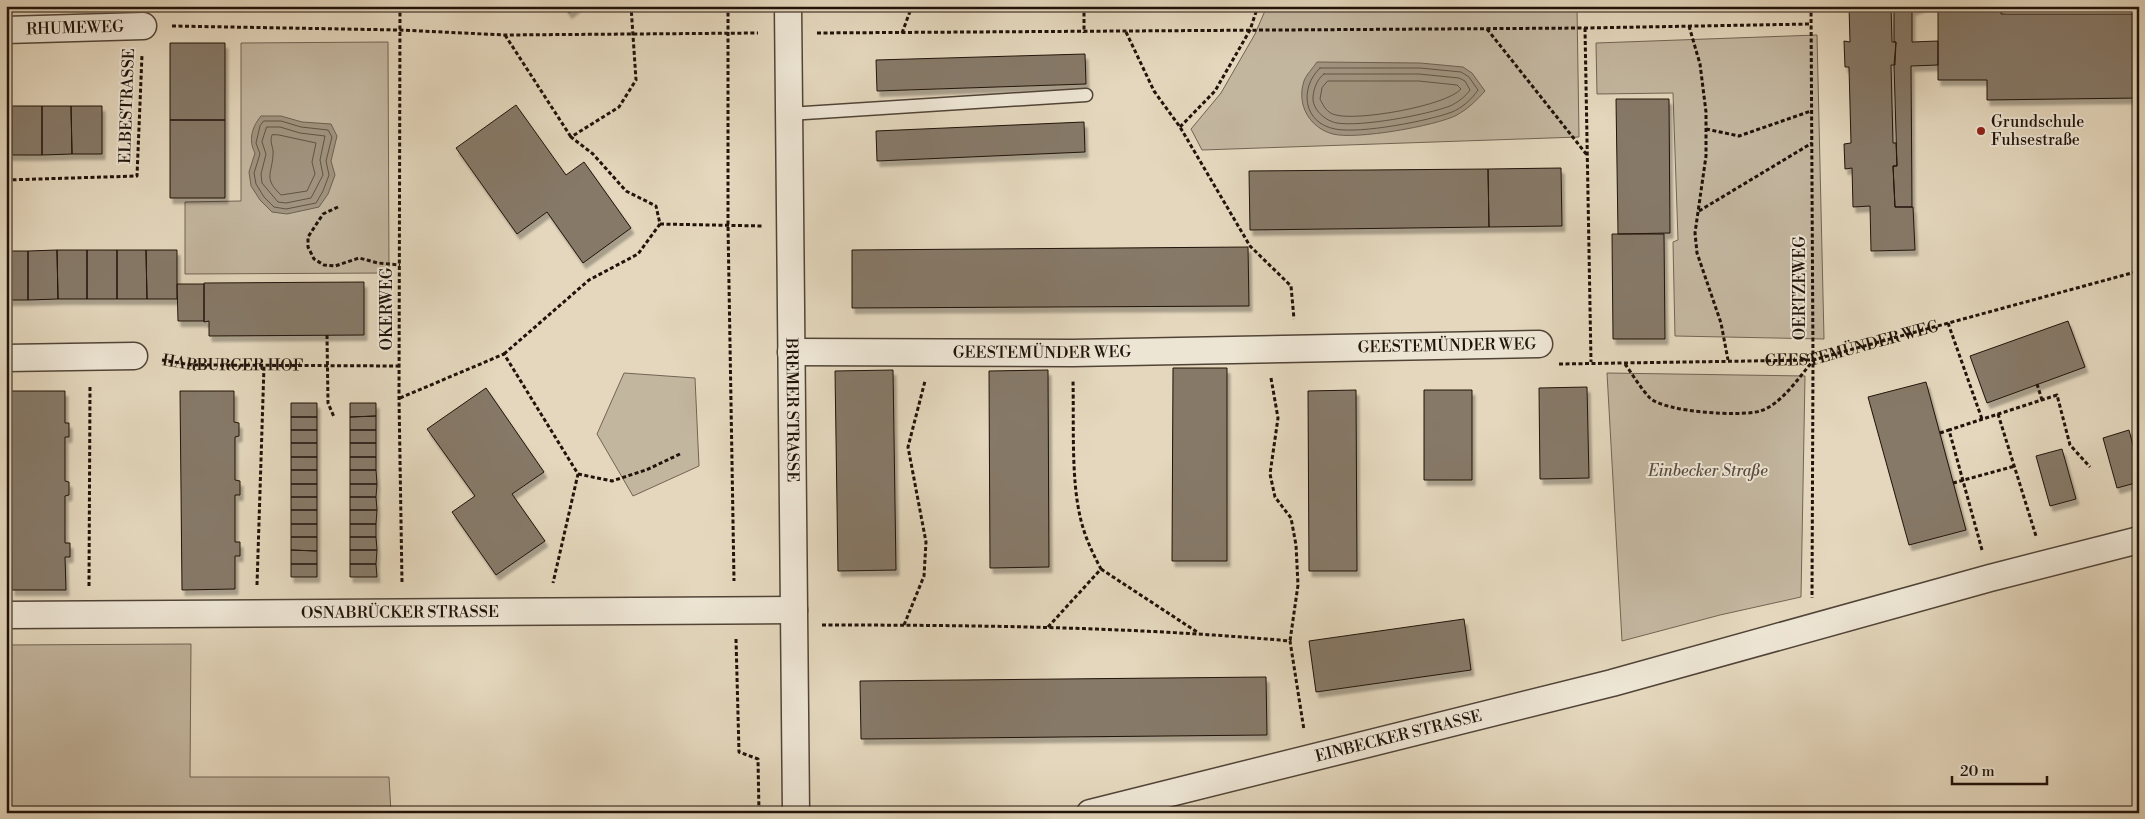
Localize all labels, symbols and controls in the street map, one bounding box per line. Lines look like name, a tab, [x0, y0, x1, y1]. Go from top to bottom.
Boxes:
street label: RHUMEWEG	[26, 17, 124, 39]
street label: ELBESTRASSE	[115, 48, 139, 164]
place label: Grundschule Fuhsestraße	[1991, 112, 2084, 150]
marker: Grundschule Fuhsestraße	[1975, 125, 1987, 137]
street label: OERTZEWEG	[1790, 236, 1810, 340]
street label: OKERWEG	[377, 267, 397, 351]
street label: GEESTEMÜNDER WEG	[1765, 316, 1941, 371]
street label: GEESTEMÜNDER WEG	[1358, 334, 1537, 357]
street label: BREMER STRASSE	[781, 337, 803, 482]
street label: GEESTEMÜNDER WEG	[953, 341, 1132, 363]
street label: HARBURGER HOF	[161, 350, 303, 376]
park label: Einbecker Straße	[1647, 461, 1768, 481]
street label: OSNABRÜCKER STRASSE	[301, 601, 499, 623]
street label: EINBECKER STRASSE	[1313, 706, 1484, 767]
scale bar	[1952, 754, 2048, 786]
text: 20 m	[1960, 762, 1995, 781]

